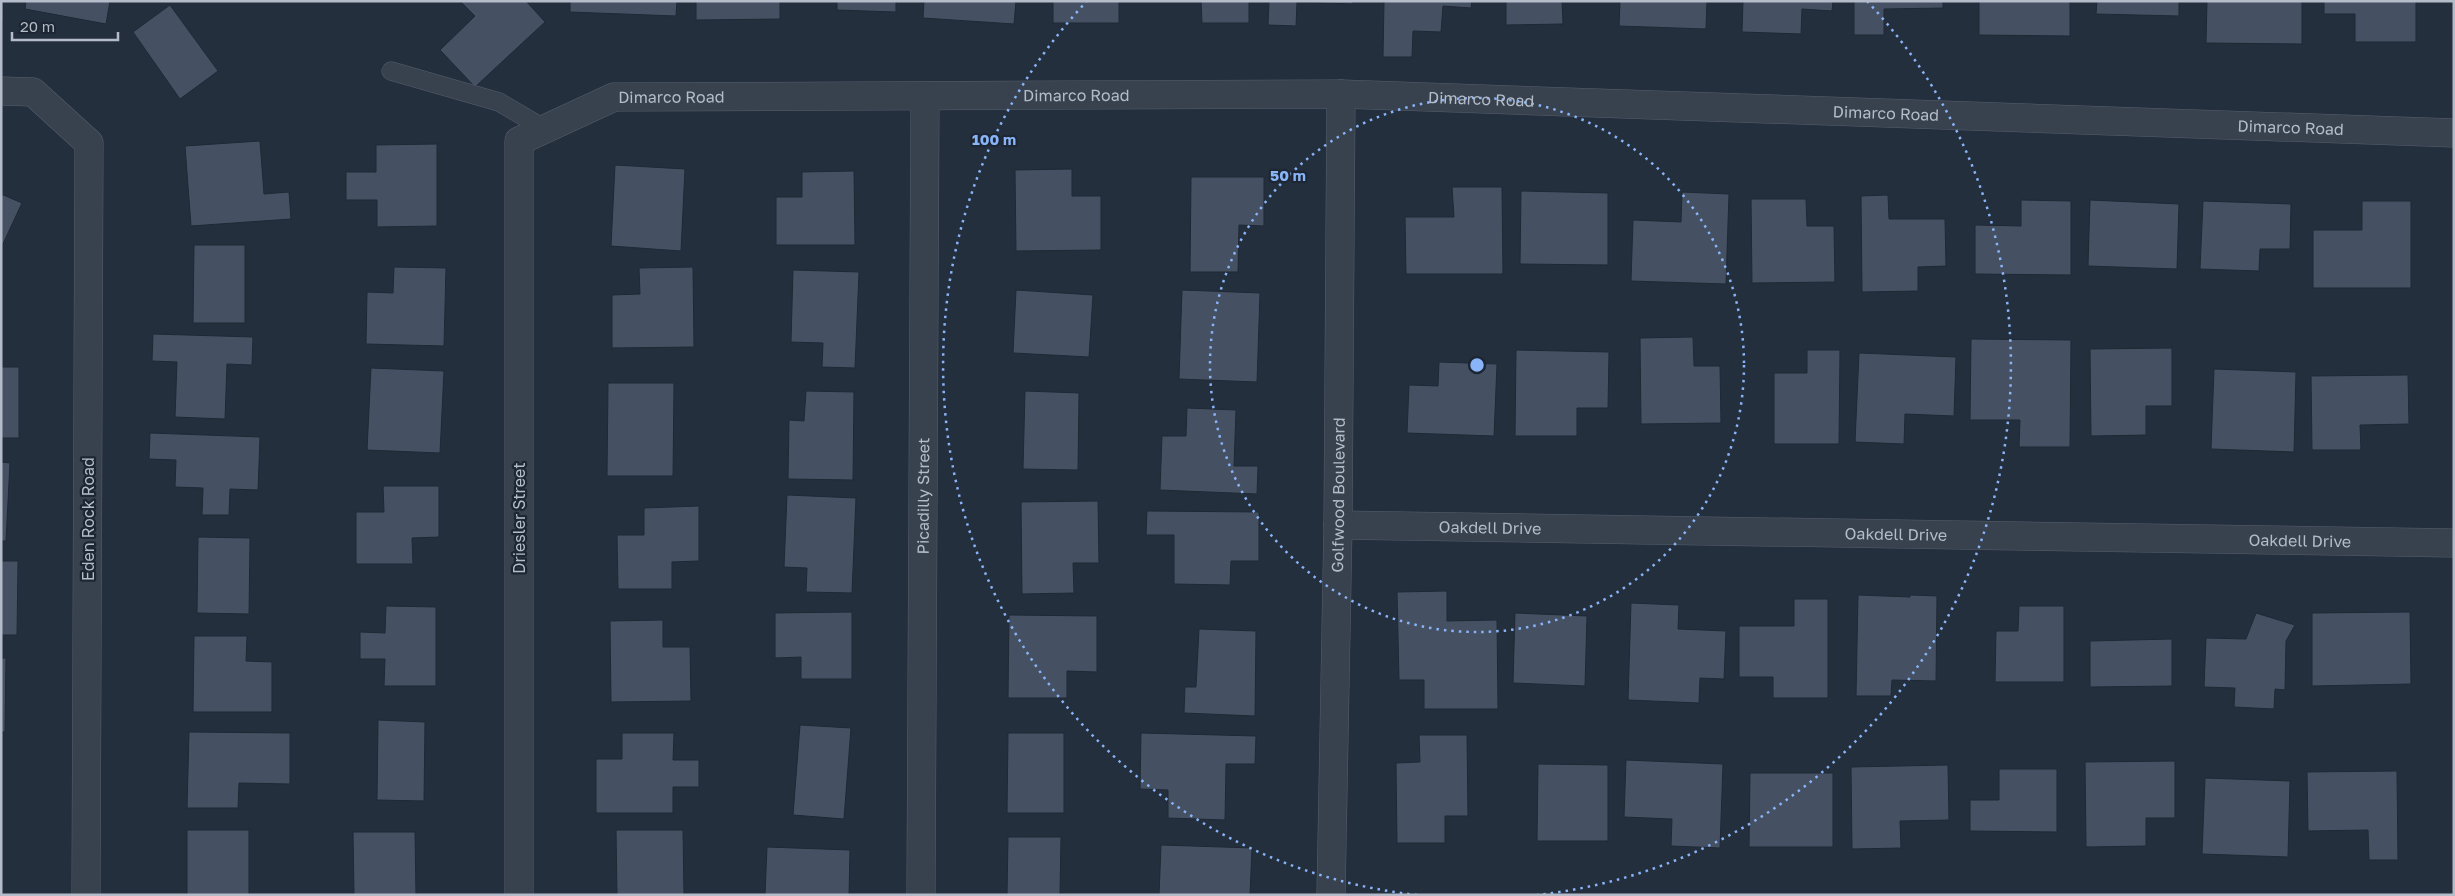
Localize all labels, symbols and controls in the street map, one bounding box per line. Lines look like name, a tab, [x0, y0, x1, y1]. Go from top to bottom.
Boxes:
scale bar	[12, 10, 119, 42]
text: 20 m	[20, 17, 55, 35]
street label: Dimarco Road	[1023, 85, 1130, 105]
street label: Dimarco Road	[618, 87, 725, 107]
street label: Dimarco Road	[1428, 87, 1535, 111]
street label: Dimarco Road	[1832, 101, 1939, 125]
street label: Dimarco Road	[2237, 115, 2344, 139]
text: 100 m	[972, 130, 1016, 148]
text: 50 m	[1270, 166, 1306, 184]
centre of rings	[1468, 356, 1486, 374]
street label: Golfwood Boulevard	[1327, 417, 1349, 573]
street label: Picadilly Street	[913, 437, 933, 555]
street label: Eden Rock Road	[78, 457, 98, 581]
street label: Driesler Street	[509, 462, 529, 574]
street label: Oakdell Drive	[1438, 517, 1541, 538]
street label: Oakdell Drive	[1844, 523, 1947, 545]
street label: Oakdell Drive	[2248, 530, 2351, 551]

